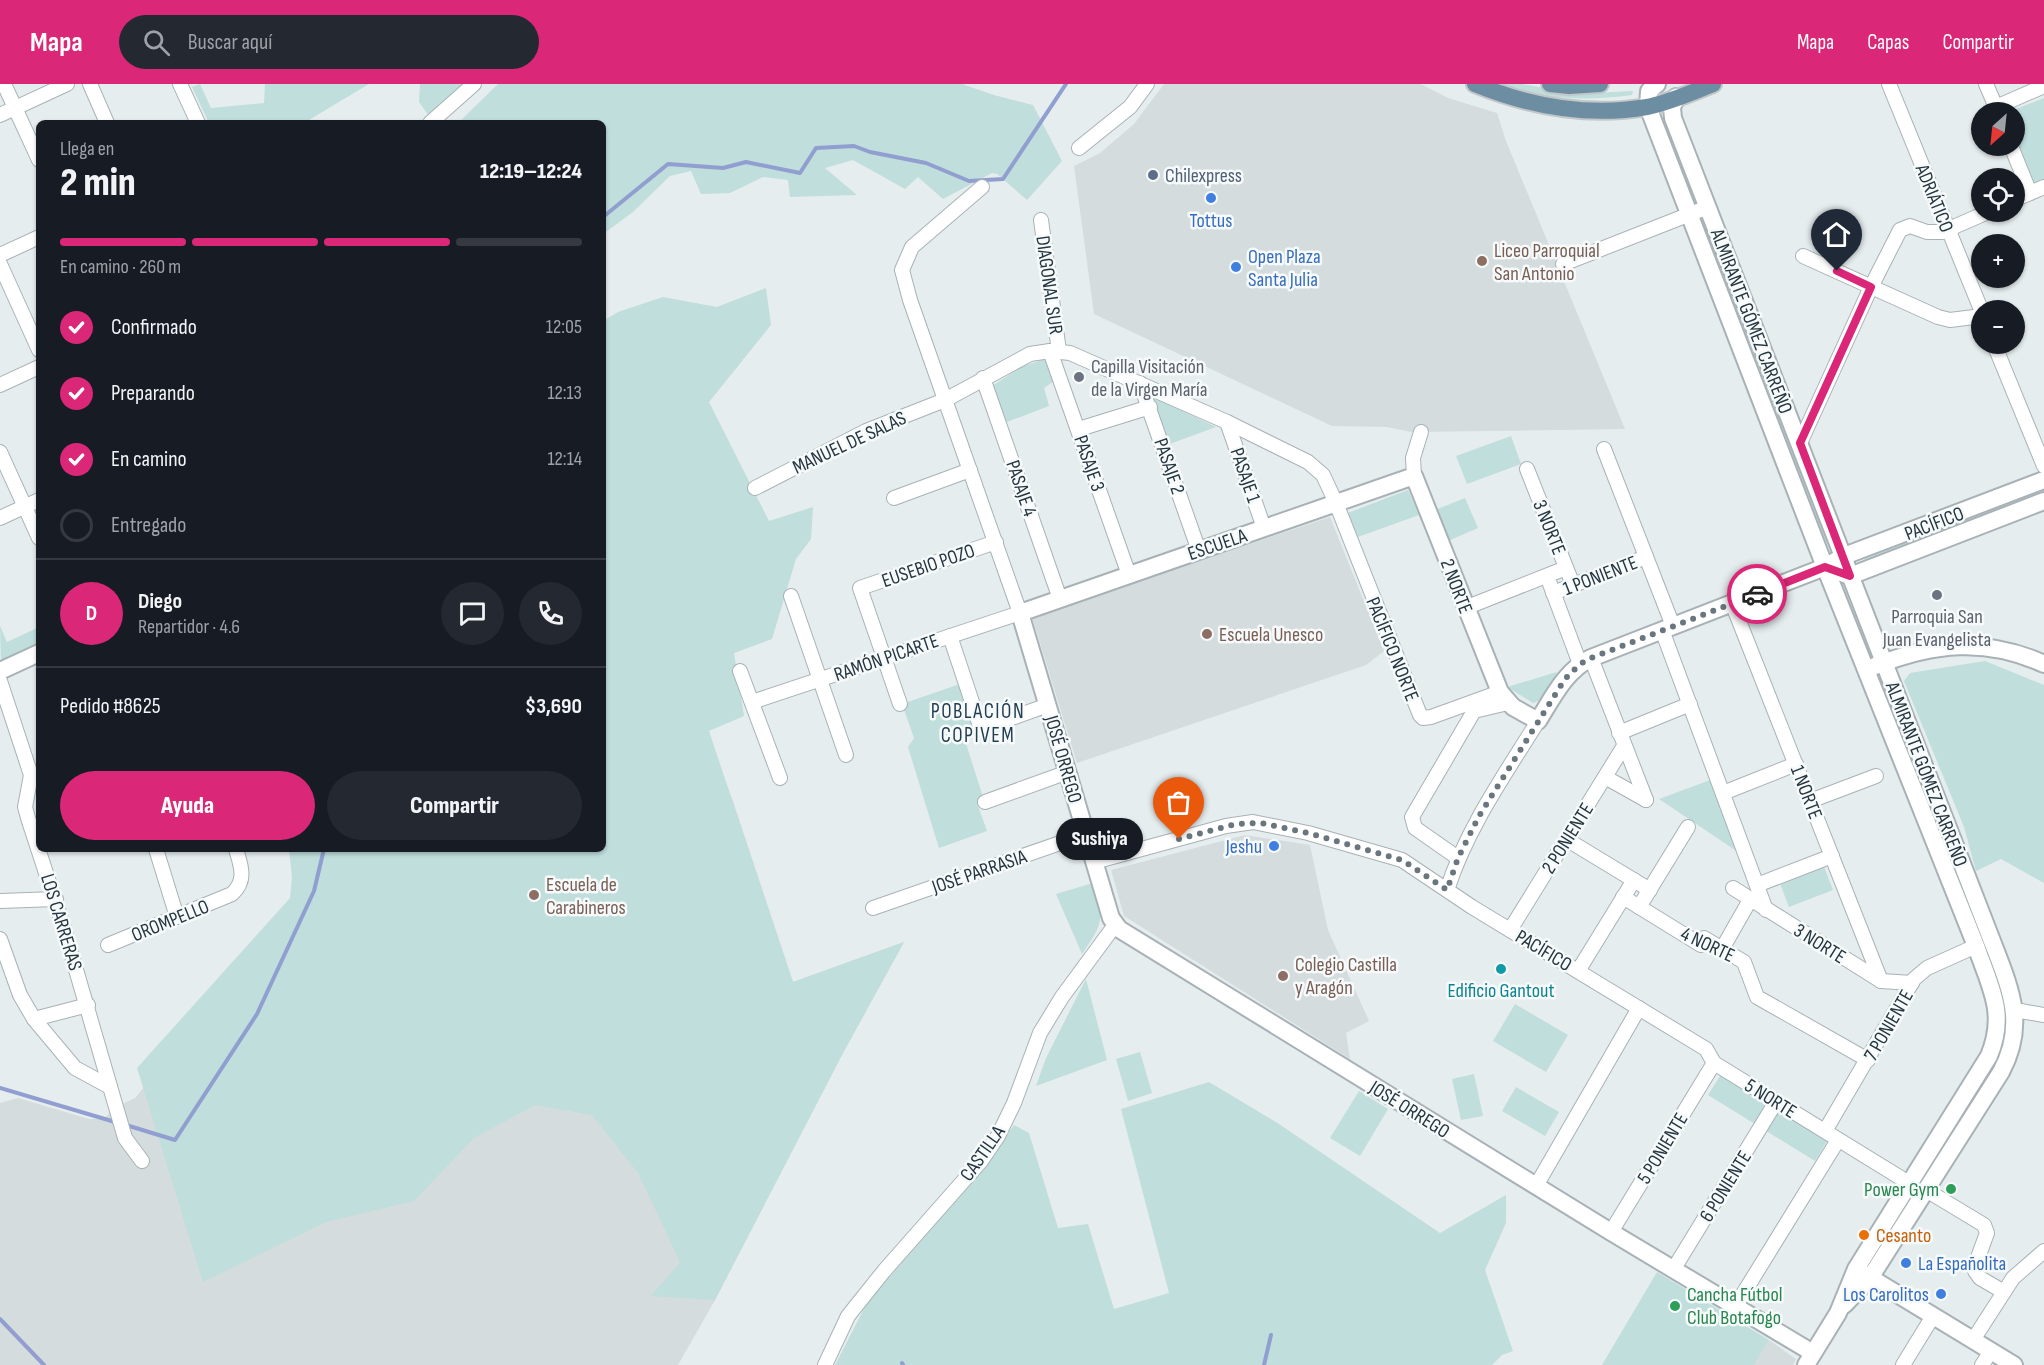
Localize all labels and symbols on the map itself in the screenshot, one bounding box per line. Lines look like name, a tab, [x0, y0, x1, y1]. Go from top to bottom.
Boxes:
north arrow	[1971, 102, 2025, 156]
street label: ADRIÁTICO	[1909, 160, 1959, 236]
place label: Chilexpress	[1165, 164, 1242, 188]
marker: Chilexpress	[1146, 168, 1160, 182]
marker: Tottus	[1204, 191, 1218, 205]
place label: Tottus	[1190, 209, 1232, 233]
pin	[1811, 209, 1862, 271]
street label: ALMIRANTE GÓMEZ CARREÑO	[1704, 225, 1797, 417]
street label: DIAGONAL SUR	[1030, 234, 1068, 336]
place label: Liceo Parroquial San Antonio	[1494, 239, 1600, 286]
place label: Open Plaza Santa Julia	[1248, 245, 1321, 292]
marker: Liceo Parroquial San Antonio	[1475, 254, 1489, 268]
marker: Open Plaza Santa Julia	[1229, 260, 1243, 274]
place label: Capilla Visitación de la Virgen María	[1091, 355, 1208, 402]
marker: Capilla Visitación de la Virgen María	[1072, 370, 1086, 384]
street label: MANUEL DE SALAS	[789, 406, 910, 480]
street label: PASAJE 3	[1068, 432, 1110, 495]
street label: PASAJE 2	[1148, 435, 1190, 497]
street label: PASAJE 1	[1225, 445, 1266, 506]
street label: PASAJE 4	[1000, 457, 1042, 520]
street label: 3 NORTE	[1527, 496, 1571, 558]
street label: PACÍFICO	[1901, 502, 1967, 546]
street label: ESCUELA	[1185, 524, 1250, 566]
street label: EUSEBIO POZO	[879, 539, 978, 593]
street label: 1 PONIENTE	[1560, 551, 1641, 601]
street label: 2 NORTE	[1435, 556, 1477, 617]
courier	[1727, 564, 1787, 624]
marker: Parroquia San Juan Evangelista	[1930, 588, 1944, 602]
street label: PACÍFICO NORTE	[1360, 594, 1424, 705]
place label: Parroquia San Juan Evangelista	[1882, 605, 1991, 652]
place label: Escuela Unesco	[1219, 623, 1323, 647]
marker: Escuela Unesco	[1200, 627, 1214, 641]
street label: RAMÓN PICARTE	[831, 629, 942, 687]
street label: ALMIRANTE GÓMEZ CARREÑO	[1879, 678, 1972, 870]
district label: POBLACIÓN COPIVEM	[931, 699, 1025, 748]
street label: JOSÉ ORREGO	[1039, 712, 1087, 806]
street label: 1 NORTE	[1785, 762, 1827, 823]
pin	[1153, 777, 1204, 839]
street label: 2 PONIENTE	[1537, 799, 1599, 878]
callout: Sushiya	[1056, 818, 1143, 860]
place label: Jeshu	[1225, 835, 1262, 859]
marker: Jeshu	[1267, 839, 1281, 853]
street label: JOSÉ PARRASIA	[928, 844, 1030, 900]
street label: LOS CARRERAS	[35, 871, 87, 973]
place label: Escuela de Carabineros	[546, 873, 626, 920]
marker: Escuela de Carabineros	[527, 888, 541, 902]
street label: OROMPELLO	[128, 894, 213, 947]
street label: 3 NORTE	[1789, 919, 1850, 969]
street label: 4 NORTE	[1677, 922, 1738, 968]
street label: PACÍFICO	[1511, 925, 1576, 977]
place label: Colegio Castilla y Aragón	[1295, 953, 1397, 1000]
marker: Edificio Gantout	[1494, 962, 1508, 976]
marker: Colegio Castilla y Aragón	[1276, 969, 1290, 983]
place label: Edificio Gantout	[1447, 979, 1555, 1003]
street label: 7 PONIENTE	[1859, 985, 1919, 1066]
street label: 5 NORTE	[1740, 1074, 1801, 1124]
street label: JOSÉ ORREGO	[1364, 1075, 1454, 1144]
street label: 5 PONIENTE	[1632, 1109, 1693, 1188]
street label: CASTILLA	[955, 1121, 1011, 1186]
street label: 6 PONIENTE	[1695, 1147, 1757, 1227]
place label: Power Gym	[1864, 1178, 1939, 1202]
marker: Power Gym	[1944, 1182, 1958, 1196]
place label: Cesanto	[1876, 1224, 1931, 1248]
marker: Cesanto	[1857, 1228, 1871, 1242]
place label: La Españolita	[1918, 1252, 2006, 1276]
marker: La Españolita	[1899, 1256, 1913, 1270]
place label: Cancha Fútbol Club Botafogo	[1687, 1283, 1782, 1330]
place label: Los Carolitos	[1843, 1283, 1929, 1307]
marker: Los Carolitos	[1934, 1287, 1948, 1301]
marker: Cancha Fútbol Club Botafogo	[1668, 1299, 1682, 1313]

